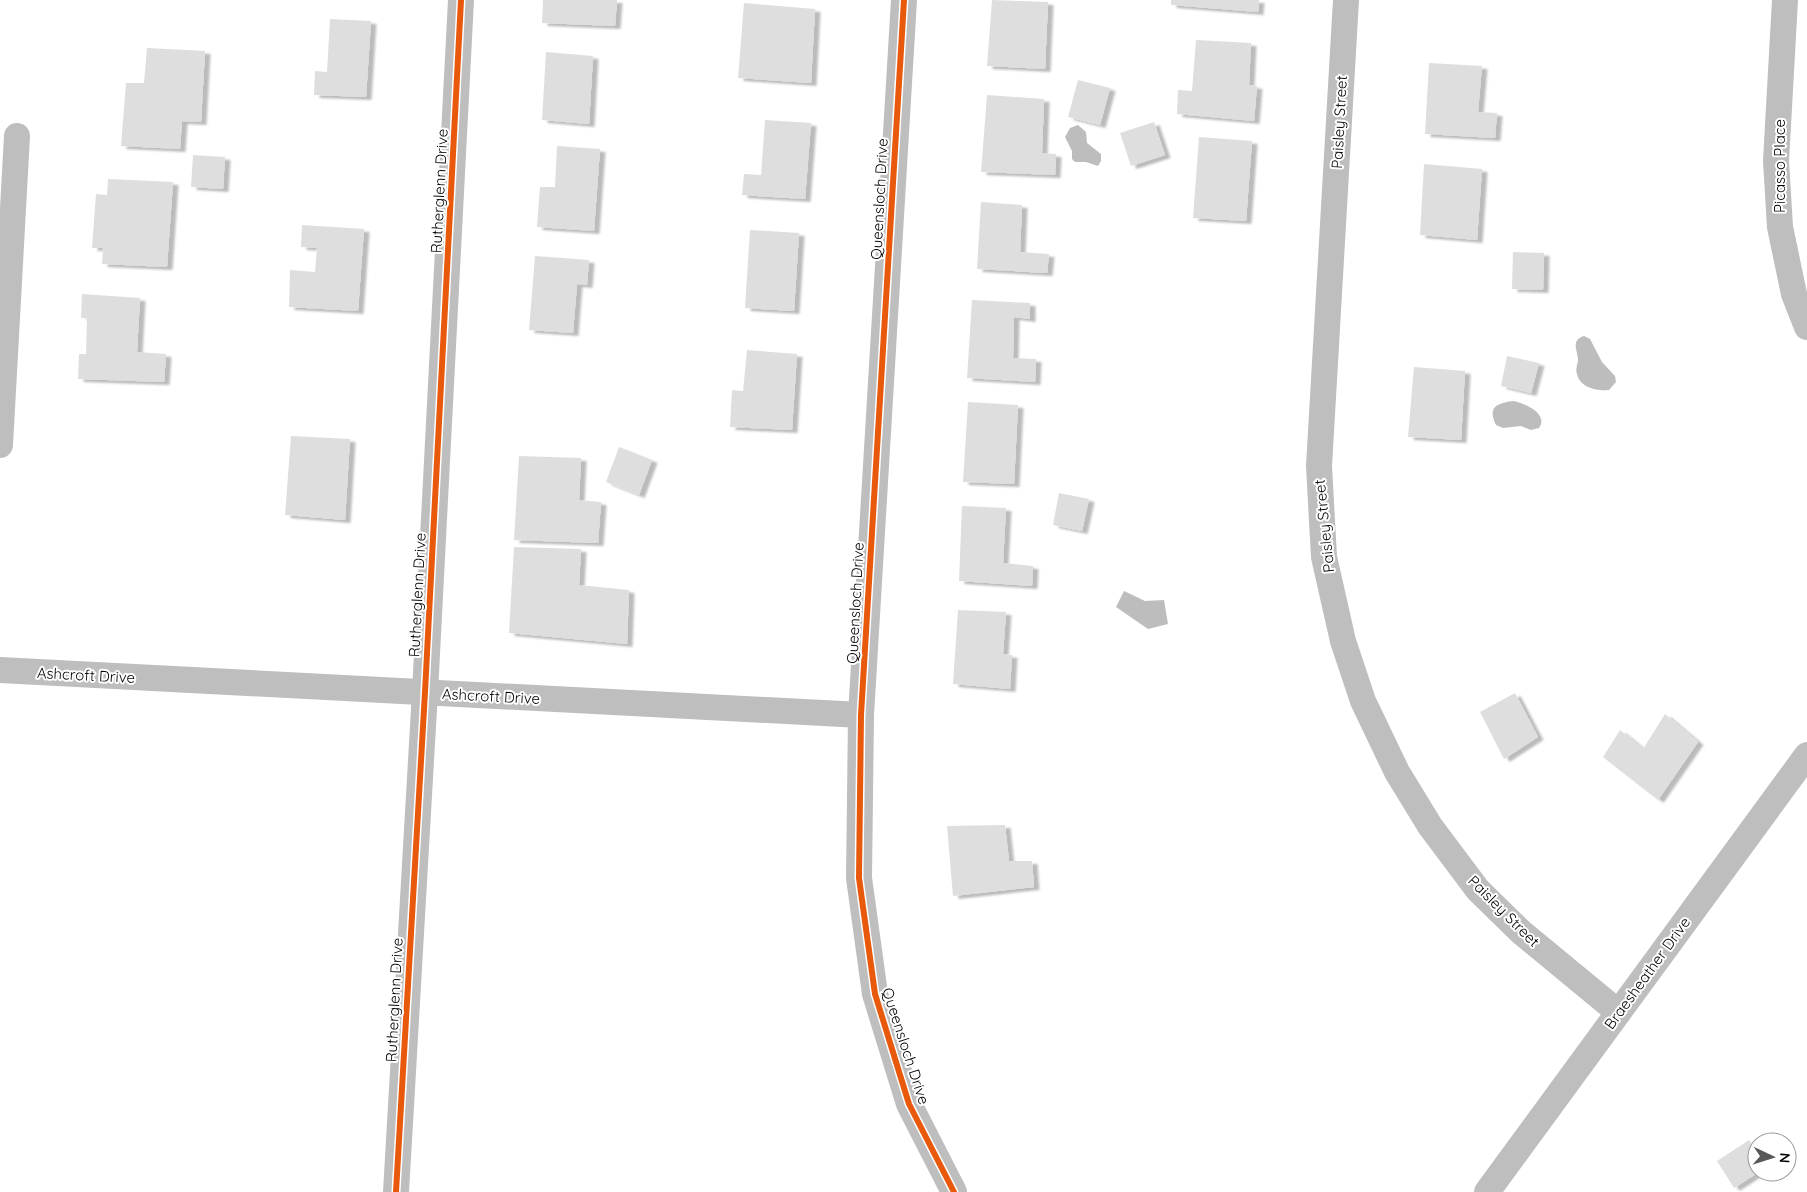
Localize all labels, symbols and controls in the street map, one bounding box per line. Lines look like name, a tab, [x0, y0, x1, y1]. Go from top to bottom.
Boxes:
street label: Paisley Street	[1327, 75, 1351, 169]
street label: Picasso Place	[1770, 119, 1789, 213]
street label: Rutherglenn Drive	[426, 128, 452, 254]
street label: Queensloch Drive	[866, 138, 892, 260]
street label: Paisley Street	[1310, 479, 1338, 573]
street label: Rutherglenn Drive	[404, 532, 430, 658]
street label: Queensloch Drive	[842, 542, 868, 664]
street label: Ashcroft Drive	[36, 663, 136, 687]
street label: Ashcroft Drive	[441, 684, 541, 708]
street label: Paisley Street	[1464, 871, 1544, 951]
street label: Braesheather Drive	[1600, 913, 1694, 1033]
street label: Rutherglenn Drive	[381, 937, 407, 1063]
street label: Queensloch Drive	[878, 985, 934, 1107]
north arrow	[1747, 1132, 1797, 1182]
text: N	[1776, 1152, 1794, 1164]

